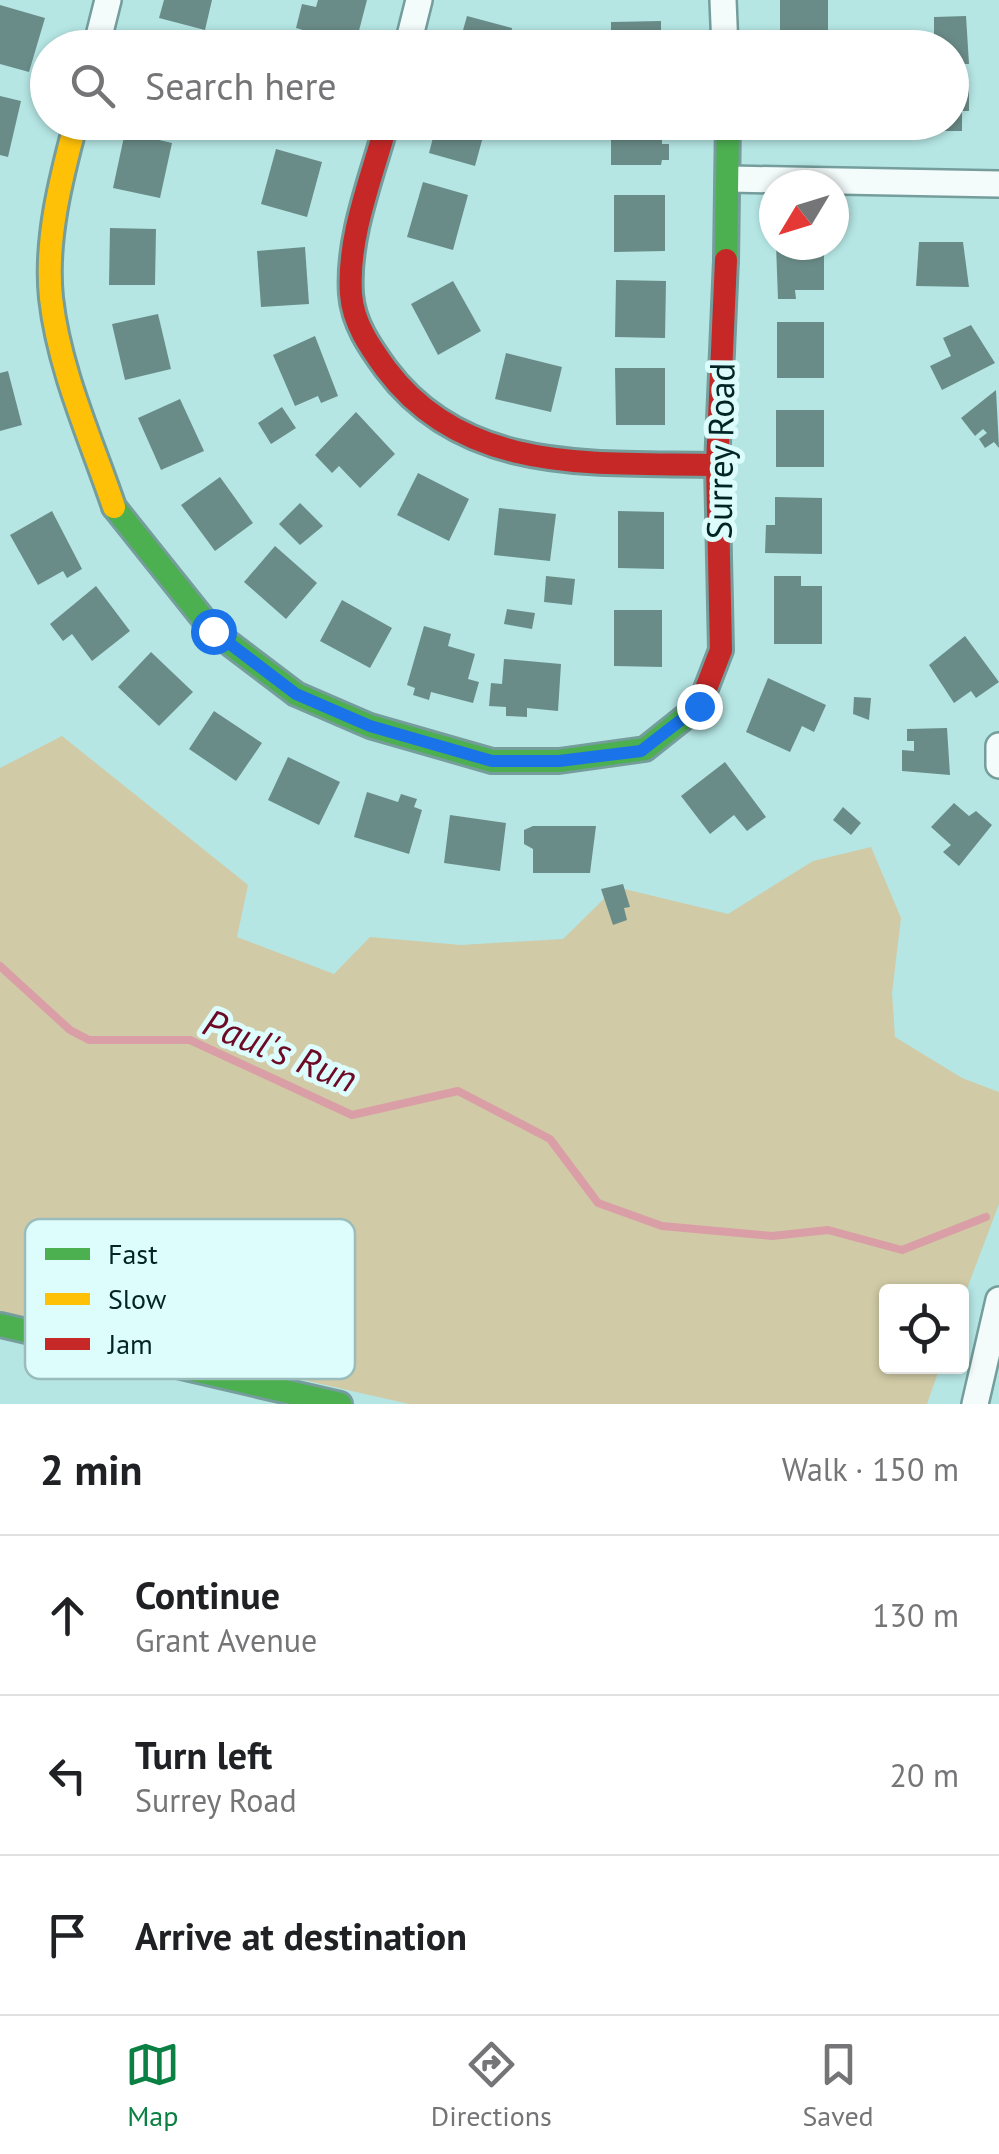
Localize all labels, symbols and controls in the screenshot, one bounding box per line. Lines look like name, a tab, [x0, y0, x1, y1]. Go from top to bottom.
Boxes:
search box	[30, 30, 969, 140]
icon: search	[65, 58, 120, 113]
text: Search here	[145, 61, 337, 110]
north arrow	[759, 170, 849, 260]
street label: Surrey Road	[695, 362, 745, 540]
route start	[191, 609, 237, 655]
route end	[677, 684, 723, 730]
water label: Paul's Run	[197, 997, 365, 1103]
legend	[25, 1219, 355, 1379]
text: Fast	[108, 1235, 158, 1272]
text: Slow	[108, 1280, 167, 1317]
map controls	[879, 1284, 969, 1374]
button: locate	[879, 1284, 969, 1374]
text: Jam	[107, 1325, 153, 1362]
text: 2 min	[40, 1442, 142, 1497]
text: Walk · 150 m	[782, 1448, 959, 1490]
text: Continue	[135, 1570, 280, 1619]
icon: ahead	[40, 1588, 95, 1643]
text: 130 m	[872, 1594, 959, 1636]
text: Grant Avenue	[135, 1619, 317, 1661]
text: Turn left	[135, 1730, 272, 1779]
icon: left	[40, 1748, 95, 1803]
text: 20 m	[890, 1754, 959, 1796]
text: Surrey Road	[135, 1779, 297, 1821]
icon: arrive	[40, 1908, 95, 1963]
text: Arrive at destination	[135, 1911, 467, 1960]
tab: Map	[125, 2037, 180, 2134]
tab: Directions	[431, 2037, 552, 2134]
tab: Saved	[802, 2037, 874, 2134]

